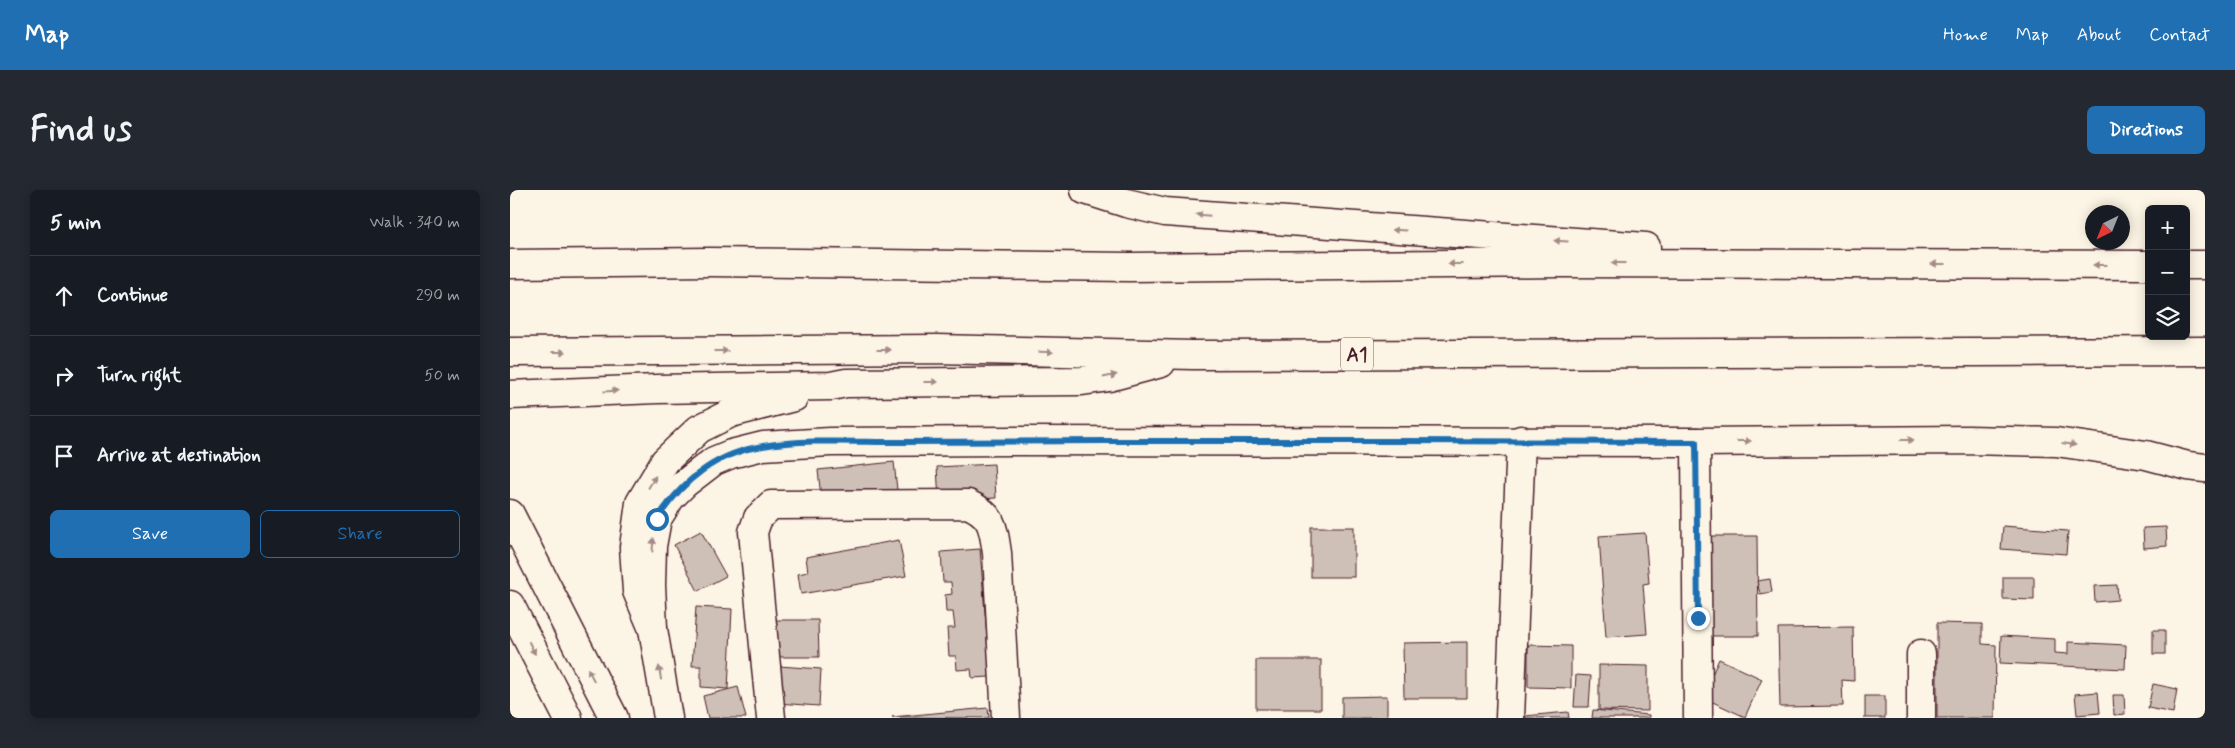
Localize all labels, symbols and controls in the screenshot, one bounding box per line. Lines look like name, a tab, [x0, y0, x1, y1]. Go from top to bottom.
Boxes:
text: Map	[25, 20, 69, 51]
text: Home	[1943, 23, 1988, 47]
text: Map	[2016, 23, 2049, 47]
text: About	[2077, 23, 2121, 47]
text: Contact	[2149, 23, 2210, 47]
button: Directions	[2087, 106, 2205, 154]
text: Find us	[30, 107, 132, 153]
north arrow	[2085, 205, 2130, 250]
map controls	[2145, 205, 2190, 340]
button: +	[2145, 205, 2190, 250]
text: 5 min	[50, 209, 102, 237]
one-way arrow	[1195, 210, 1211, 218]
text: Walk · 340 m	[370, 212, 460, 233]
one-way arrow	[1391, 225, 1407, 233]
one-way arrow	[1553, 237, 1569, 245]
button: −	[2145, 250, 2190, 295]
one-way arrow	[1609, 259, 1625, 267]
one-way arrow	[1447, 260, 1463, 268]
one-way arrow	[1929, 260, 1945, 268]
one-way arrow	[2092, 261, 2108, 269]
icon: ahead	[50, 282, 78, 310]
text: Continue	[97, 283, 168, 308]
text: 290 m	[416, 285, 460, 306]
button: layers	[2145, 295, 2190, 340]
road number: A1	[1341, 337, 1373, 370]
one-way arrow	[876, 345, 892, 353]
one-way arrow	[713, 347, 729, 355]
one-way arrow	[551, 348, 567, 356]
one-way arrow	[1038, 348, 1054, 356]
icon: right	[50, 362, 78, 390]
text: Turn right	[97, 363, 181, 388]
text: 50 m	[424, 365, 460, 386]
one-way arrow	[1103, 372, 1118, 380]
one-way arrow	[923, 378, 939, 386]
one-way arrow	[603, 386, 619, 394]
one-way arrow	[1899, 436, 1915, 444]
one-way arrow	[1737, 437, 1753, 445]
one-way arrow	[2062, 440, 2078, 448]
icon: arrive	[50, 442, 78, 470]
text: Arrive at destination	[97, 443, 261, 468]
one-way arrow	[648, 476, 657, 489]
route start	[646, 508, 669, 531]
button: Save	[50, 510, 250, 558]
button: Share	[260, 510, 460, 558]
one-way arrow	[649, 537, 657, 553]
route end	[1687, 607, 1710, 630]
one-way arrow	[528, 641, 536, 655]
one-way arrow	[656, 665, 664, 681]
one-way arrow	[587, 668, 595, 682]

